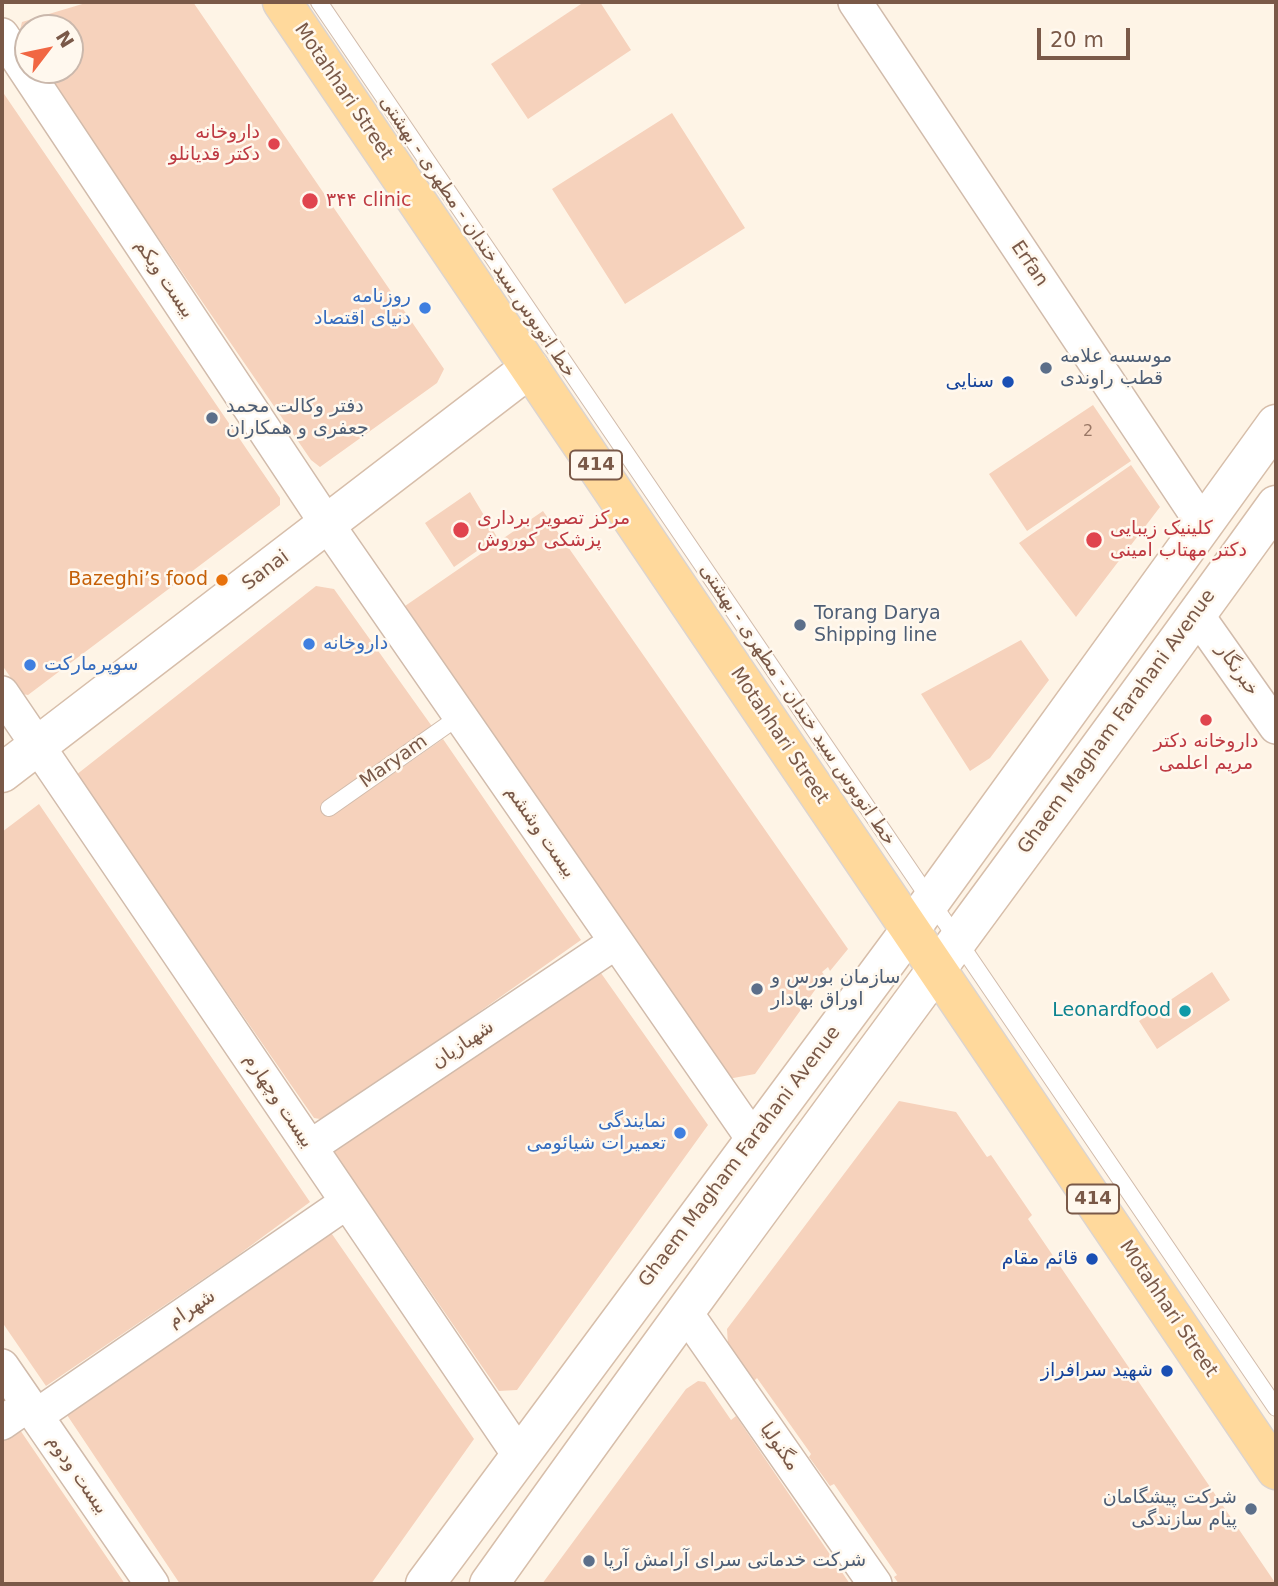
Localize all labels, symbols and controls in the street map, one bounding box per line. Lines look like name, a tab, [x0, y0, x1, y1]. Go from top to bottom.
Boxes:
north arrow	[14, 14, 84, 84]
scale bar	[1040, 14, 1133, 58]
street label: Motahhari Street	[289, 19, 397, 165]
text: N	[52, 26, 79, 52]
text: 20 m	[1050, 28, 1104, 52]
street label: خط اتوبوس سید خندان - مطهری - بهشتی	[374, 92, 580, 382]
place label: داروخانه دکتر قدیانلو	[169, 122, 260, 166]
marker: داروخانه دکتر قدیانلو	[266, 136, 282, 152]
place label: ۳۴۴ clinic	[326, 190, 411, 212]
marker: ۳۴۴ clinic	[300, 191, 320, 211]
street label: بیست ویکم	[129, 235, 199, 323]
street label: Erfan	[1006, 237, 1052, 291]
place label: روزنامه دنیای اقتصاد	[314, 286, 411, 330]
marker: روزنامه دنیای اقتصاد	[417, 300, 433, 316]
place label: موسسه علامه قطب راوندی	[1060, 346, 1172, 390]
marker: موسسه علامه قطب راوندی	[1038, 360, 1054, 376]
place label: سنایی	[945, 371, 994, 393]
marker: سنایی	[1000, 374, 1016, 390]
place label: دفتر وکالت محمد جعفری و همکاران	[226, 396, 369, 440]
marker: دفتر وکالت محمد جعفری و همکاران	[204, 410, 220, 426]
house number: 2	[1083, 422, 1093, 442]
road number: 414	[570, 450, 622, 480]
place label: مرکز تصویر برداری پزشکی کوروش	[477, 508, 630, 552]
place label: کلینیک زیبایی دکتر مهتاب امینی	[1110, 518, 1247, 562]
marker: مرکز تصویر برداری پزشکی کوروش	[451, 520, 471, 540]
marker: کلینیک زیبایی دکتر مهتاب امینی	[1084, 530, 1104, 550]
street label: Sanai	[238, 546, 294, 596]
street label: خط اتوبوس سید خندان - مطهری - بهشتی	[694, 560, 900, 850]
place label: Bazeghi’s food	[68, 569, 208, 591]
marker: Bazeghi’s food	[214, 572, 230, 588]
street label: Ghaem Magham Farahani Avenue	[1013, 585, 1221, 859]
place label: Torang Darya Shipping line	[814, 603, 941, 647]
marker: Torang Darya Shipping line	[792, 617, 808, 633]
place label: داروخانه	[323, 633, 388, 655]
marker: داروخانه	[301, 636, 317, 652]
street label: خبرنگار	[1211, 639, 1263, 701]
place label: سوپرمارکت	[44, 654, 138, 676]
marker: سوپرمارکت	[22, 657, 38, 673]
street label: Motahhari Street	[725, 663, 833, 809]
marker: داروخانه دکتر مریم اعلمی	[1198, 712, 1214, 728]
street label: Maryam	[356, 731, 432, 793]
place label: داروخانه دکتر مریم اعلمی	[1154, 731, 1258, 775]
street label: بیست وششم	[500, 781, 580, 883]
place label: سازمان بورس و اوراق بهادار	[771, 967, 901, 1011]
marker: سازمان بورس و اوراق بهادار	[749, 981, 765, 997]
place label: Leonardfood	[1052, 1000, 1171, 1022]
marker: Leonardfood	[1177, 1003, 1193, 1019]
street label: شهبازیان	[427, 1016, 499, 1074]
street label: Ghaem Magham Farahani Avenue	[634, 1022, 846, 1292]
street label: بیست وچهارم	[238, 1049, 318, 1153]
place label: نمایندگی تعمیرات شیائومی	[527, 1111, 666, 1155]
marker: نمایندگی تعمیرات شیائومی	[672, 1125, 688, 1141]
road number: 414	[1067, 1184, 1119, 1214]
street label: Motahhari Street	[1114, 1236, 1222, 1382]
place label: قائم مقام	[1002, 1248, 1078, 1270]
marker: قائم مقام	[1084, 1251, 1100, 1267]
street label: شهرام	[164, 1285, 220, 1333]
place label: شهید سرافراز	[1041, 1360, 1153, 1382]
marker: شهید سرافراز	[1159, 1363, 1175, 1379]
street label: مگنولیا	[754, 1419, 804, 1475]
street label: بیست ودوم	[41, 1431, 113, 1519]
place label: شرکت پیشگامان پیام سازندگی	[1103, 1487, 1237, 1531]
marker: شرکت پیشگامان پیام سازندگی	[1243, 1501, 1259, 1517]
place label: شرکت خدماتی سرای آرامش آریا	[603, 1550, 866, 1572]
marker: شرکت خدماتی سرای آرامش آریا	[581, 1553, 597, 1569]

